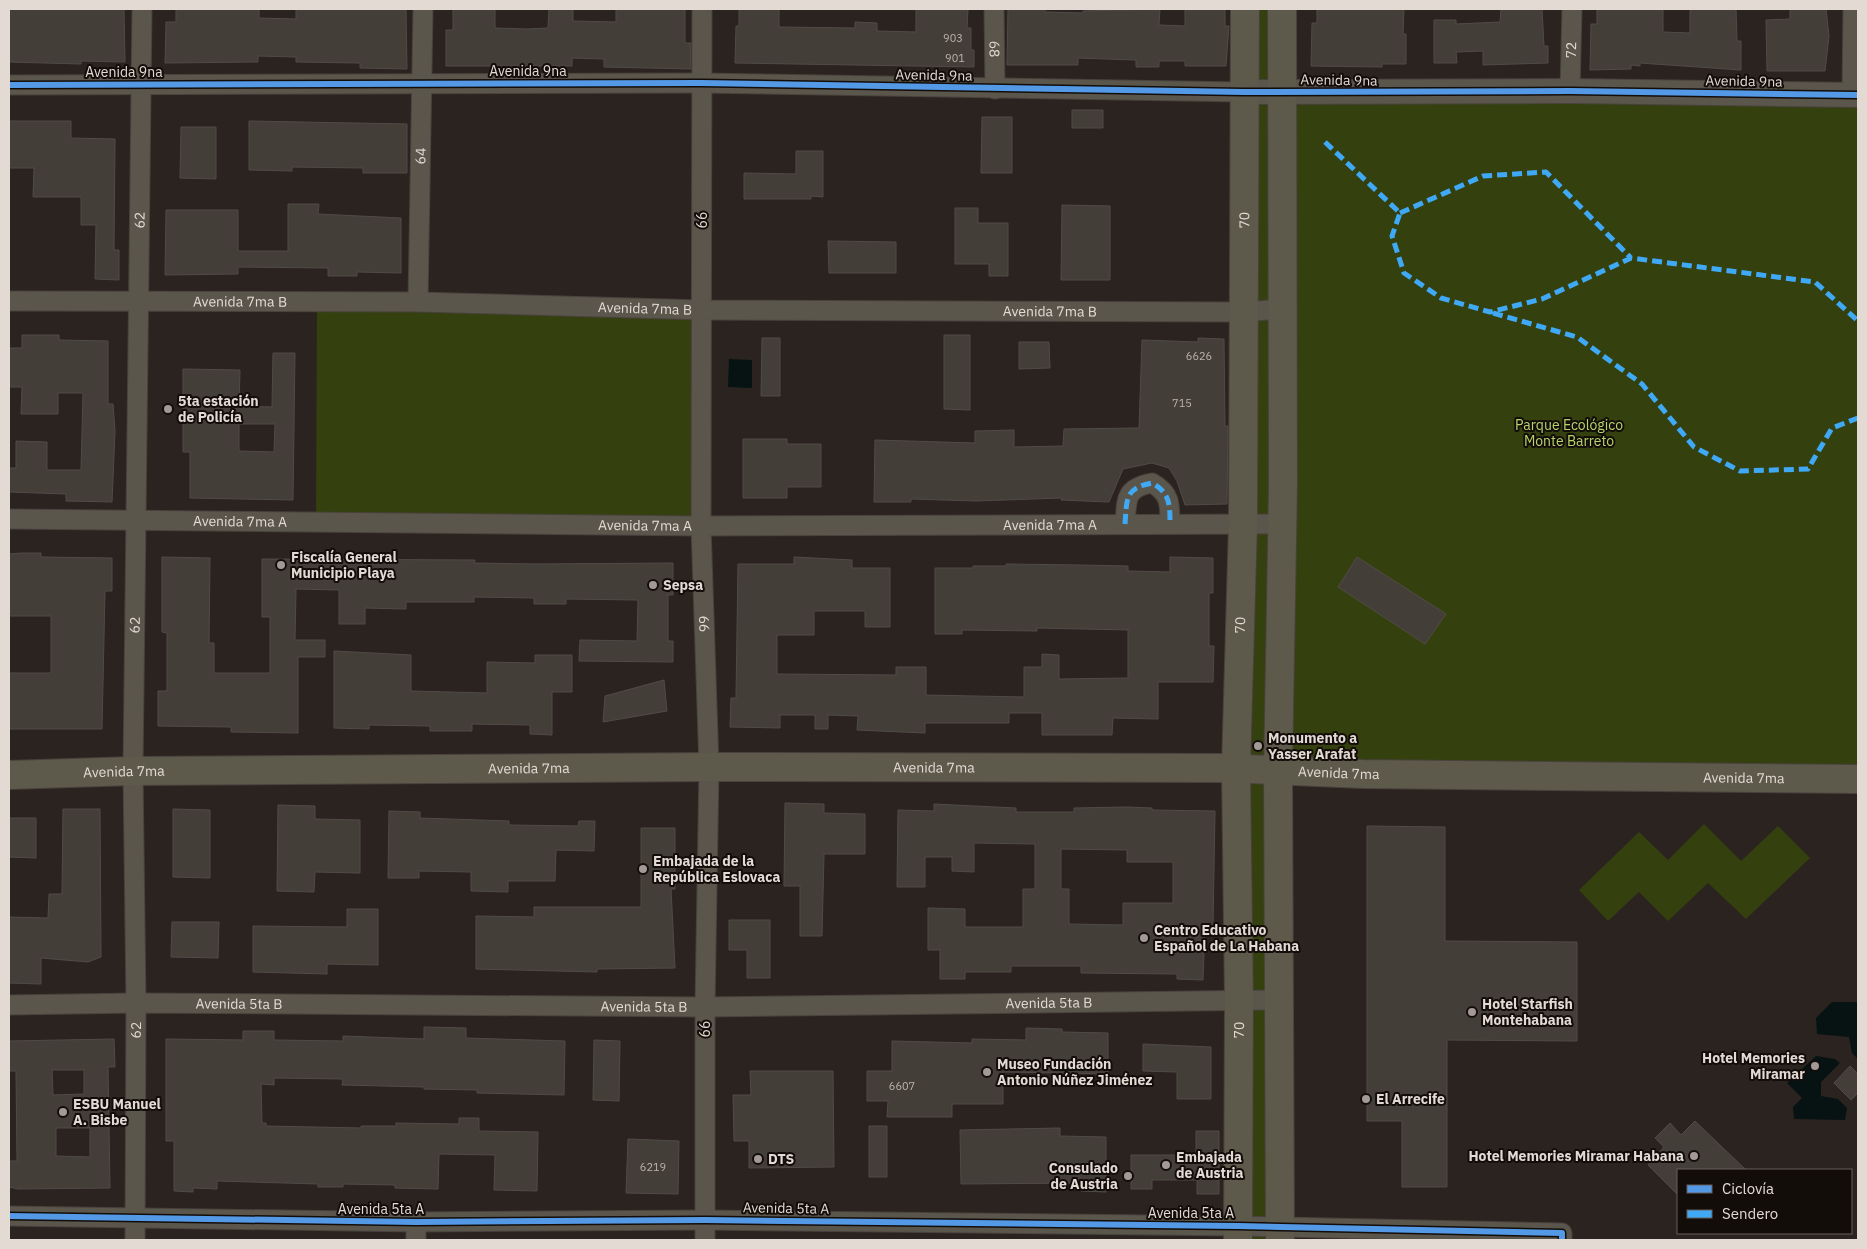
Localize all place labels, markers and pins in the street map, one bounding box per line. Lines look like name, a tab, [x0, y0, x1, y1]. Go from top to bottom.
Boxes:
place label: 5ta estación de Policía	[178, 392, 259, 426]
marker: 5ta estación de Policía	[162, 403, 174, 415]
place label: Fiscalía General Municipio Playa	[291, 548, 397, 582]
marker: Fiscalía General Municipio Playa	[275, 559, 287, 571]
place label: Sepsa	[663, 576, 703, 594]
marker: Sepsa	[647, 579, 659, 591]
place label: Monumento a Yasser Arafat	[1268, 729, 1357, 763]
marker: Monumento a Yasser Arafat	[1252, 740, 1264, 752]
place label: Embajada de la República Eslovaca	[653, 852, 780, 886]
marker: Embajada de la República Eslovaca	[637, 863, 649, 875]
place label: Centro Educativo Español de La Habana	[1154, 921, 1299, 955]
marker: Centro Educativo Español de La Habana	[1138, 932, 1150, 944]
place label: Hotel Starfish Montehabana	[1482, 995, 1573, 1029]
marker: Hotel Starfish Montehabana	[1466, 1006, 1478, 1018]
place label: Hotel Memories Miramar	[1702, 1049, 1805, 1083]
place label: Museo Fundación Antonio Núñez Jiménez	[997, 1055, 1152, 1089]
marker: Hotel Memories Miramar	[1809, 1060, 1821, 1072]
marker: Museo Fundación Antonio Núñez Jiménez	[981, 1066, 993, 1078]
place label: El Arrecife	[1376, 1090, 1445, 1108]
marker: El Arrecife	[1360, 1093, 1372, 1105]
place label: ESBU Manuel A. Bisbe	[73, 1095, 161, 1129]
marker: ESBU Manuel A. Bisbe	[57, 1106, 69, 1118]
place label: Hotel Memories Miramar Habana	[1468, 1147, 1684, 1165]
place label: Embajada de Austria	[1176, 1148, 1244, 1182]
place label: DTS	[768, 1150, 794, 1168]
marker: Hotel Memories Miramar Habana	[1688, 1150, 1700, 1162]
marker: DTS	[752, 1153, 764, 1165]
place label: Consulado de Austria	[1049, 1159, 1118, 1193]
marker: Embajada de Austria	[1160, 1159, 1172, 1171]
marker: Consulado de Austria	[1122, 1170, 1134, 1182]

